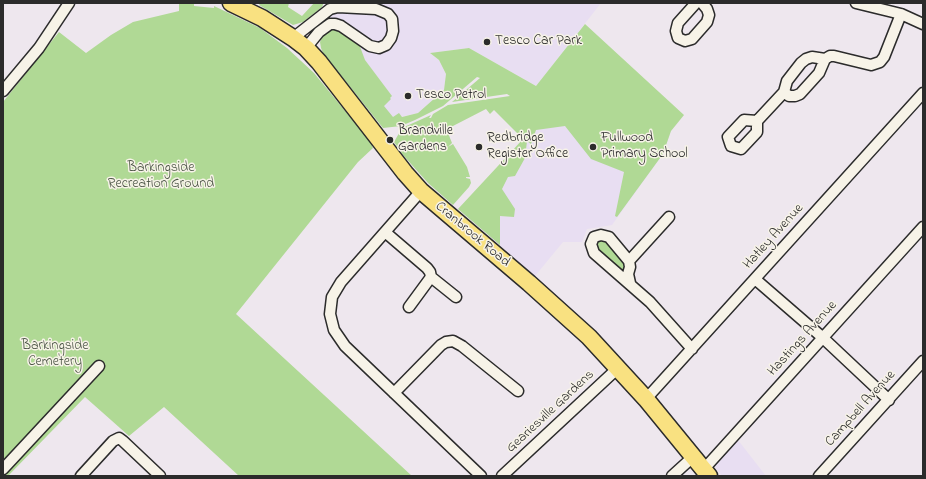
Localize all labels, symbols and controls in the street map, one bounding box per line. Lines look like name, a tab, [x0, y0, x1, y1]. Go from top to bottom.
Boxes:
place label: Tesco Car Park	[495, 34, 582, 50]
marker: Tesco Car Park	[482, 37, 492, 47]
place label: Tesco Petrol	[416, 88, 486, 104]
marker: Tesco Petrol	[403, 91, 413, 101]
place label: Brandville Gardens	[398, 124, 453, 156]
place label: Redbridge Register Office	[487, 131, 568, 164]
place label: Fullwood Primary School	[601, 131, 688, 164]
marker: Brandville Gardens	[385, 135, 395, 145]
marker: Redbridge Register Office	[474, 142, 484, 152]
marker: Fullwood Primary School	[588, 142, 598, 152]
park label: Barkingside Recreation Ground	[108, 161, 214, 194]
street label: Cranbrook Road	[431, 199, 513, 271]
street label: Hatley Avenue	[740, 201, 808, 273]
street label: Hastings Avenue	[765, 298, 841, 380]
park label: Barkingside Cemetery	[22, 339, 88, 372]
street label: Geariesville Gardens	[504, 367, 598, 457]
street label: Campbell Avenue	[822, 367, 900, 451]

